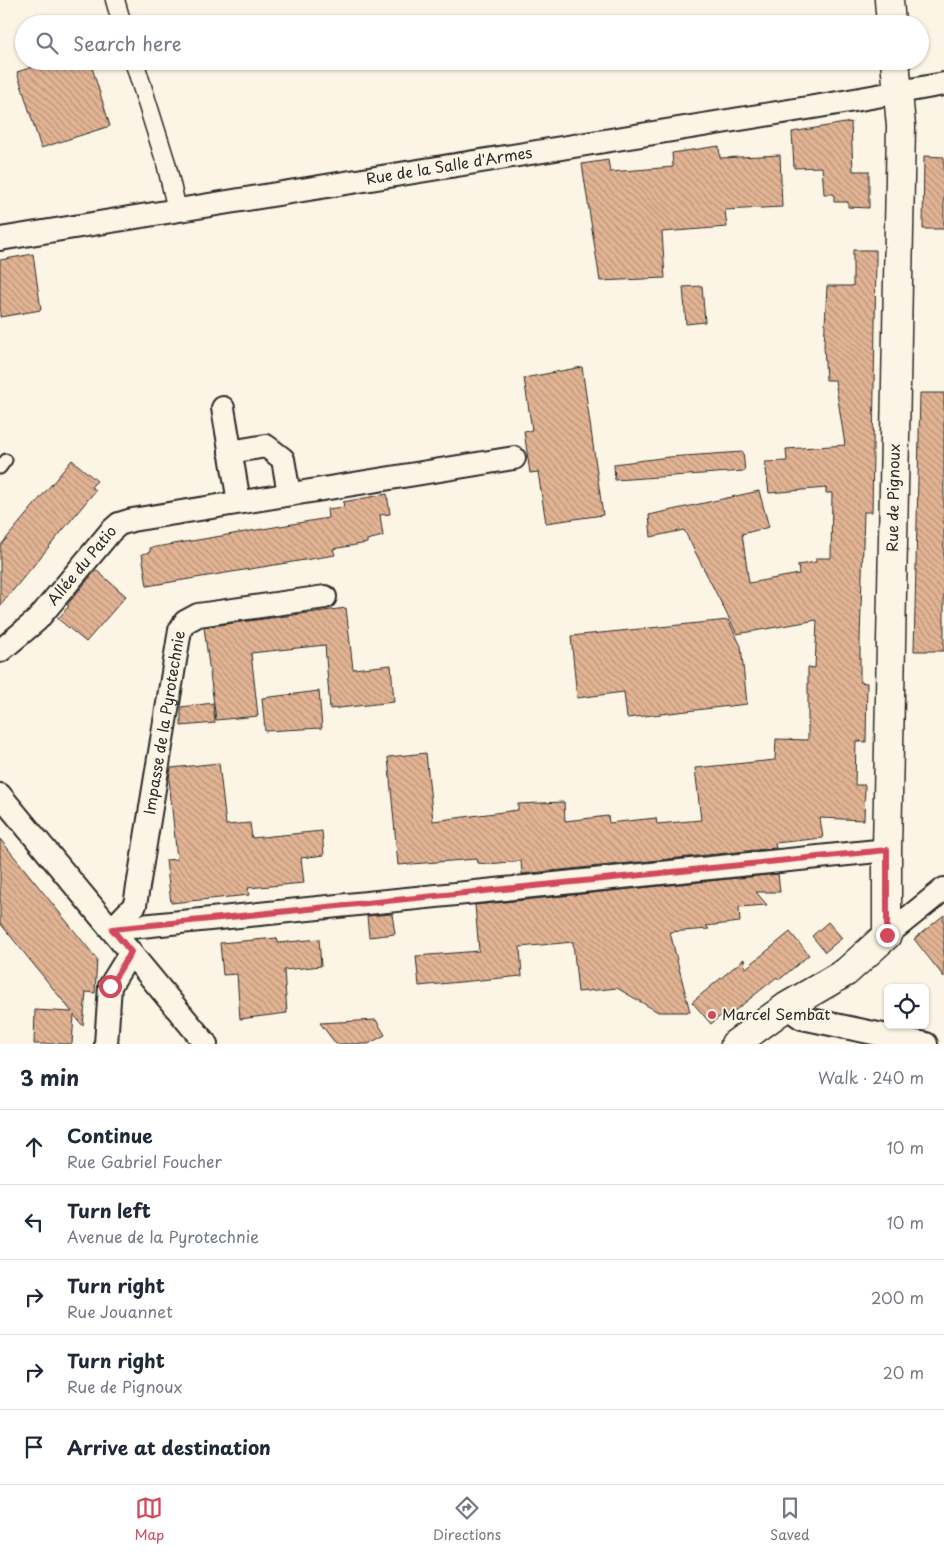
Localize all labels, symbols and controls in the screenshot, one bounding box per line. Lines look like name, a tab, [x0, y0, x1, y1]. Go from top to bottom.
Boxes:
search box	[15, 15, 929, 70]
icon: search	[33, 29, 61, 57]
text: Search here	[73, 29, 182, 57]
street label: Rue de la Salle d'Armes	[364, 140, 534, 189]
street label: Rue de Pignoux	[880, 443, 905, 552]
street label: Allée du Patio	[41, 520, 121, 610]
street label: Impasse de la Pyrotechnie	[137, 629, 190, 816]
route end	[876, 924, 899, 947]
route start	[99, 975, 122, 998]
map controls	[884, 984, 929, 1029]
button: locate	[884, 984, 929, 1029]
place label: Marcel Sembat	[722, 1002, 830, 1025]
marker: Marcel Sembat	[706, 1009, 718, 1021]
text: 3 min	[20, 1061, 79, 1093]
text: Walk · 240 m	[818, 1065, 924, 1089]
text: Continue	[67, 1121, 153, 1149]
icon: ahead	[20, 1133, 48, 1161]
text: 10 m	[887, 1135, 924, 1159]
text: Rue Gabriel Foucher	[67, 1149, 222, 1173]
text: Turn left	[67, 1196, 151, 1224]
icon: left	[20, 1208, 48, 1236]
text: 10 m	[887, 1210, 924, 1234]
text: Avenue de la Pyrotechnie	[67, 1224, 259, 1248]
text: Turn right	[67, 1271, 165, 1299]
icon: right	[20, 1283, 48, 1311]
text: 200 m	[871, 1285, 924, 1309]
text: Rue Jouannet	[67, 1299, 173, 1323]
text: Turn right	[67, 1346, 165, 1374]
icon: right	[20, 1358, 48, 1386]
text: 20 m	[883, 1360, 924, 1384]
text: Rue de Pignoux	[67, 1374, 182, 1398]
icon: arrive	[20, 1433, 48, 1461]
text: Arrive at destination	[67, 1433, 271, 1461]
tab: Map	[134, 1494, 164, 1545]
tab: Directions	[433, 1494, 501, 1545]
tab: Saved	[770, 1494, 810, 1545]

